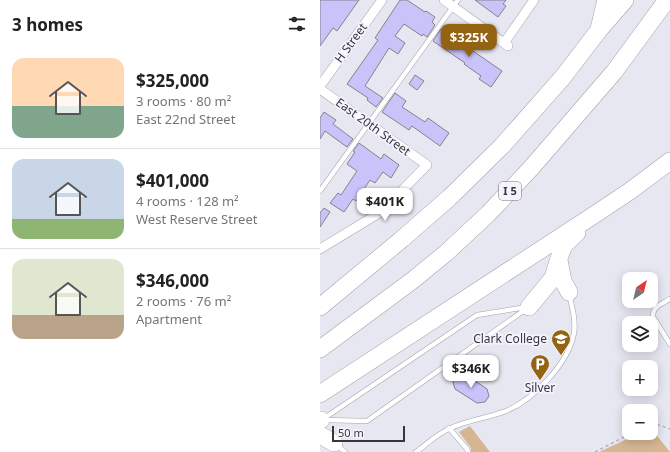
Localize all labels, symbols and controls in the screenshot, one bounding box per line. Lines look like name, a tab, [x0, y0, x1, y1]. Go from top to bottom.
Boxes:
text: 3 homes	[12, 13, 83, 36]
icon: filters	[286, 13, 308, 35]
street label: H Street	[330, 19, 371, 66]
pin: $325K	[441, 24, 497, 58]
text: $325K	[450, 28, 488, 46]
text: $325,000	[136, 69, 209, 92]
icon: home	[44, 74, 92, 122]
text: 3 rooms · 80 m²	[136, 92, 231, 110]
street label: East 20th Street	[332, 94, 415, 160]
text: East 22nd Street	[136, 110, 235, 128]
text: $401,000	[136, 169, 209, 192]
icon: home	[44, 175, 92, 223]
road number: I 5	[499, 182, 521, 200]
pin: $401K	[357, 188, 413, 222]
text: 4 rooms · 128 m²	[136, 192, 239, 210]
text: $401K	[366, 192, 404, 210]
text: West Reserve Street	[136, 210, 257, 228]
text: $346,000	[136, 269, 209, 292]
north arrow	[622, 272, 658, 308]
map controls	[622, 272, 658, 440]
icon: home	[44, 275, 92, 323]
text: 2 rooms · 76 m²	[136, 292, 231, 310]
text: Apartment	[136, 310, 202, 328]
button: layers	[622, 316, 658, 352]
school or university icon: Clark College	[550, 328, 572, 356]
place label: Clark College	[473, 330, 547, 347]
parking icon: Silver	[529, 353, 551, 381]
pin: $346K	[443, 355, 499, 389]
text: $346K	[452, 359, 490, 377]
button: +	[622, 360, 658, 396]
place label: Silver	[525, 379, 555, 396]
button: −	[622, 404, 658, 440]
scale bar	[332, 424, 405, 443]
text: 50 m	[338, 425, 364, 440]

